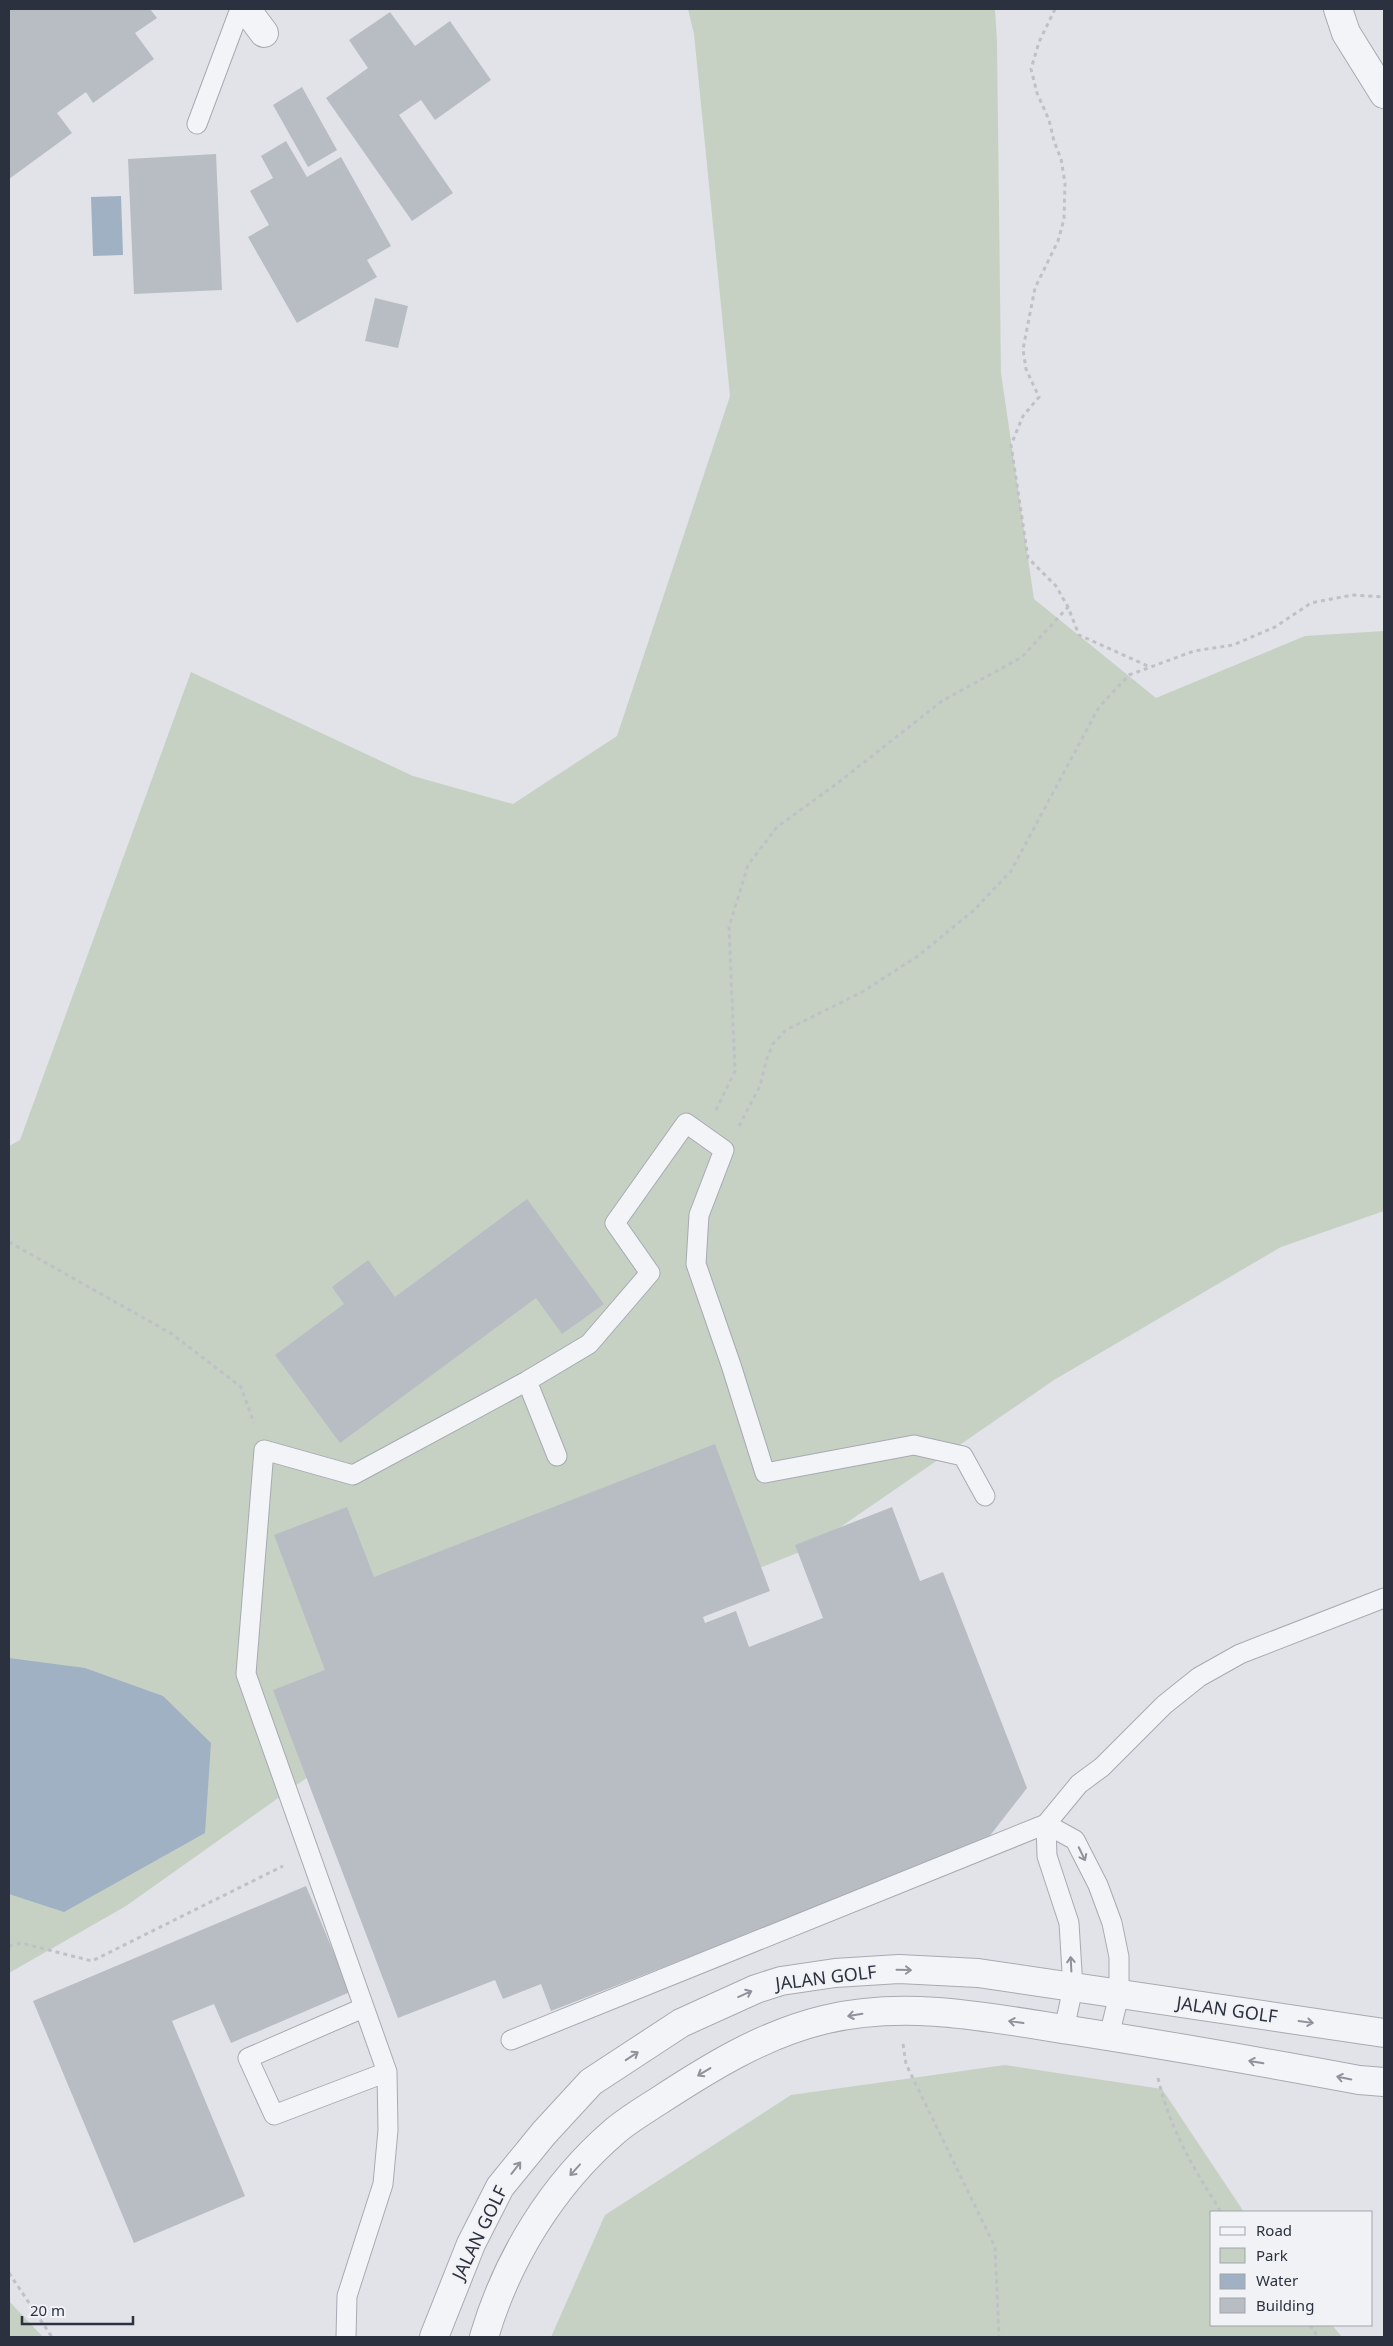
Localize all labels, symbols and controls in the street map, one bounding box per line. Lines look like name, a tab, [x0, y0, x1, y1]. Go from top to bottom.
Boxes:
one-way arrow	[1078, 1846, 1087, 1861]
one-way arrow	[1067, 1956, 1076, 1972]
street label: JALAN GOLF	[772, 1959, 878, 1995]
one-way arrow	[896, 1965, 912, 1975]
one-way arrow	[737, 1988, 752, 1998]
street label: JALAN GOLF	[1173, 1990, 1279, 2028]
one-way arrow	[847, 2011, 863, 2021]
one-way arrow	[1008, 2016, 1024, 2026]
one-way arrow	[1298, 2017, 1314, 2027]
one-way arrow	[624, 2051, 638, 2061]
one-way arrow	[1248, 2056, 1264, 2066]
one-way arrow	[697, 2068, 711, 2078]
one-way arrow	[1336, 2072, 1352, 2082]
one-way arrow	[510, 2162, 521, 2175]
one-way arrow	[569, 2164, 581, 2176]
street label: JALAN GOLF	[445, 2182, 512, 2285]
legend	[1210, 2211, 1373, 2326]
text: Road	[1256, 2220, 1292, 2240]
text: Park	[1256, 2245, 1288, 2265]
text: Water	[1256, 2270, 1298, 2290]
scale bar	[22, 2294, 134, 2326]
text: Building	[1256, 2295, 1314, 2315]
text: 20 m	[30, 2300, 65, 2320]

